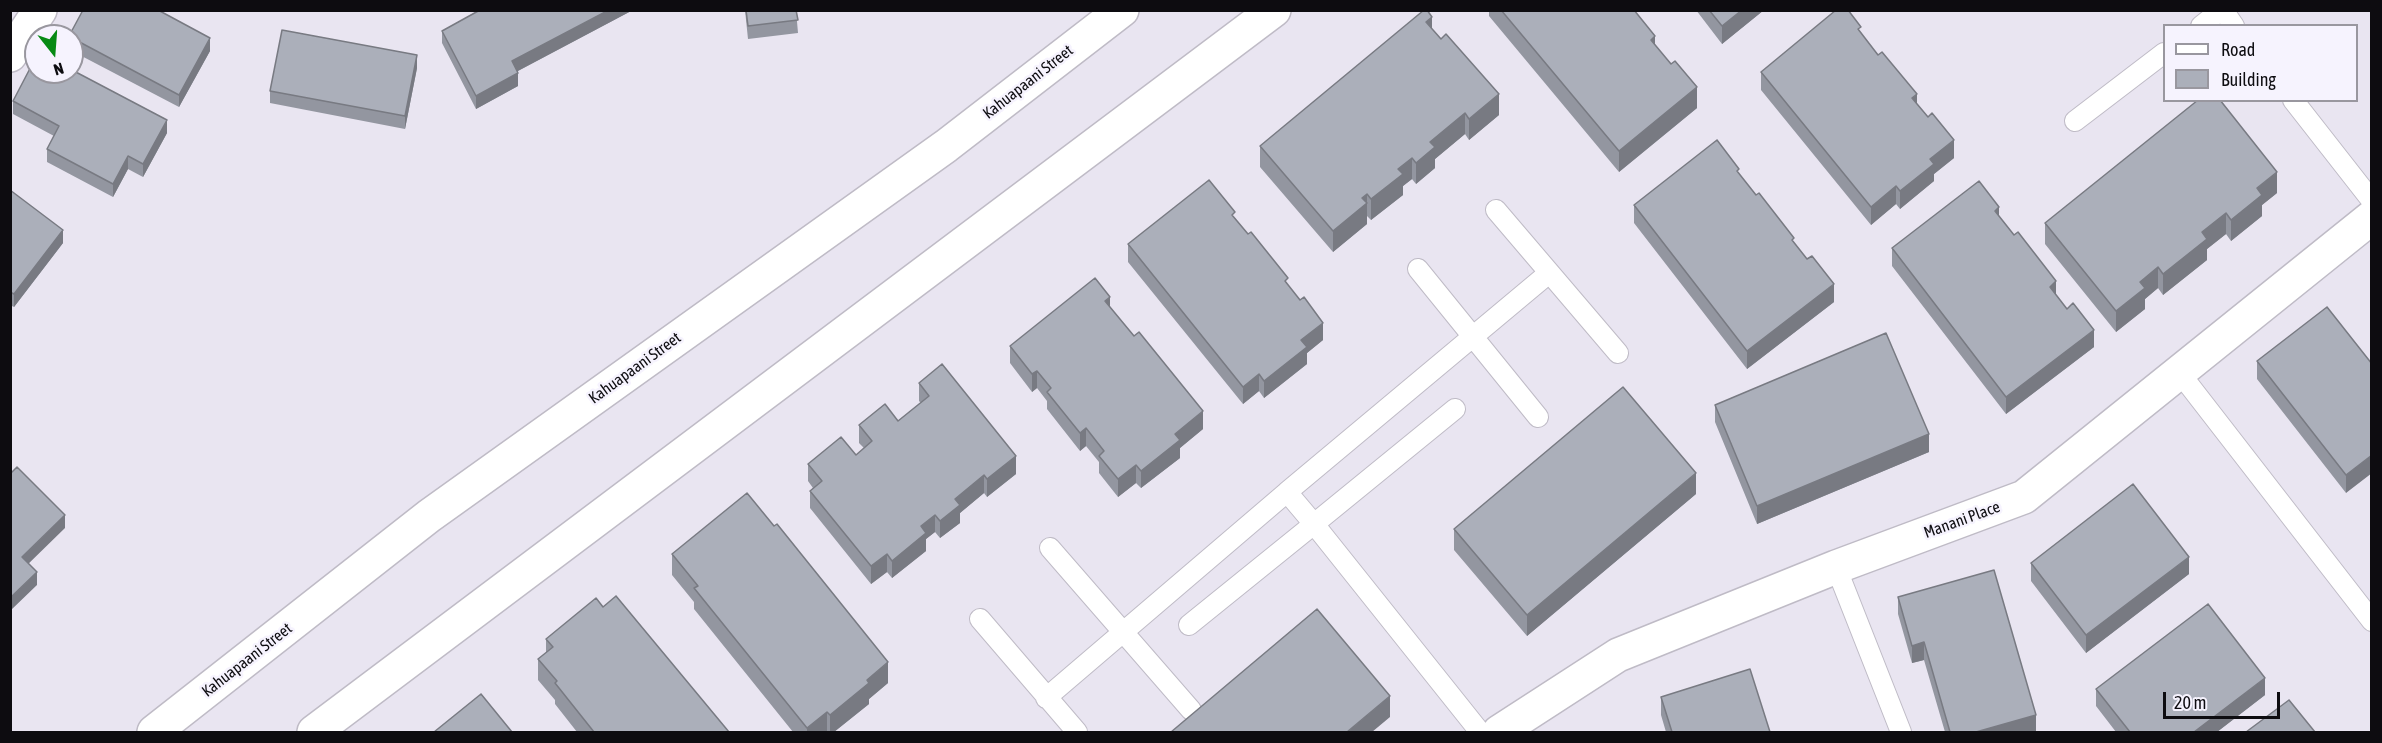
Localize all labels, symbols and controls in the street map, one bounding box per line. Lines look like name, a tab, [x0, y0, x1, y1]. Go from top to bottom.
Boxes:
north arrow	[24, 24, 84, 84]
legend	[2163, 24, 2358, 102]
text: Road	[2221, 39, 2255, 60]
street label: Kahuapaani Street	[979, 41, 1077, 123]
text: N	[52, 59, 66, 79]
text: Building	[2221, 69, 2276, 90]
street label: Kahuapaani Street	[585, 328, 685, 408]
street label: Manani Place	[1921, 497, 2003, 543]
street label: Kahuapaani Street	[198, 619, 296, 701]
scale bar	[2166, 680, 2283, 718]
text: 20 m	[2174, 692, 2206, 713]

